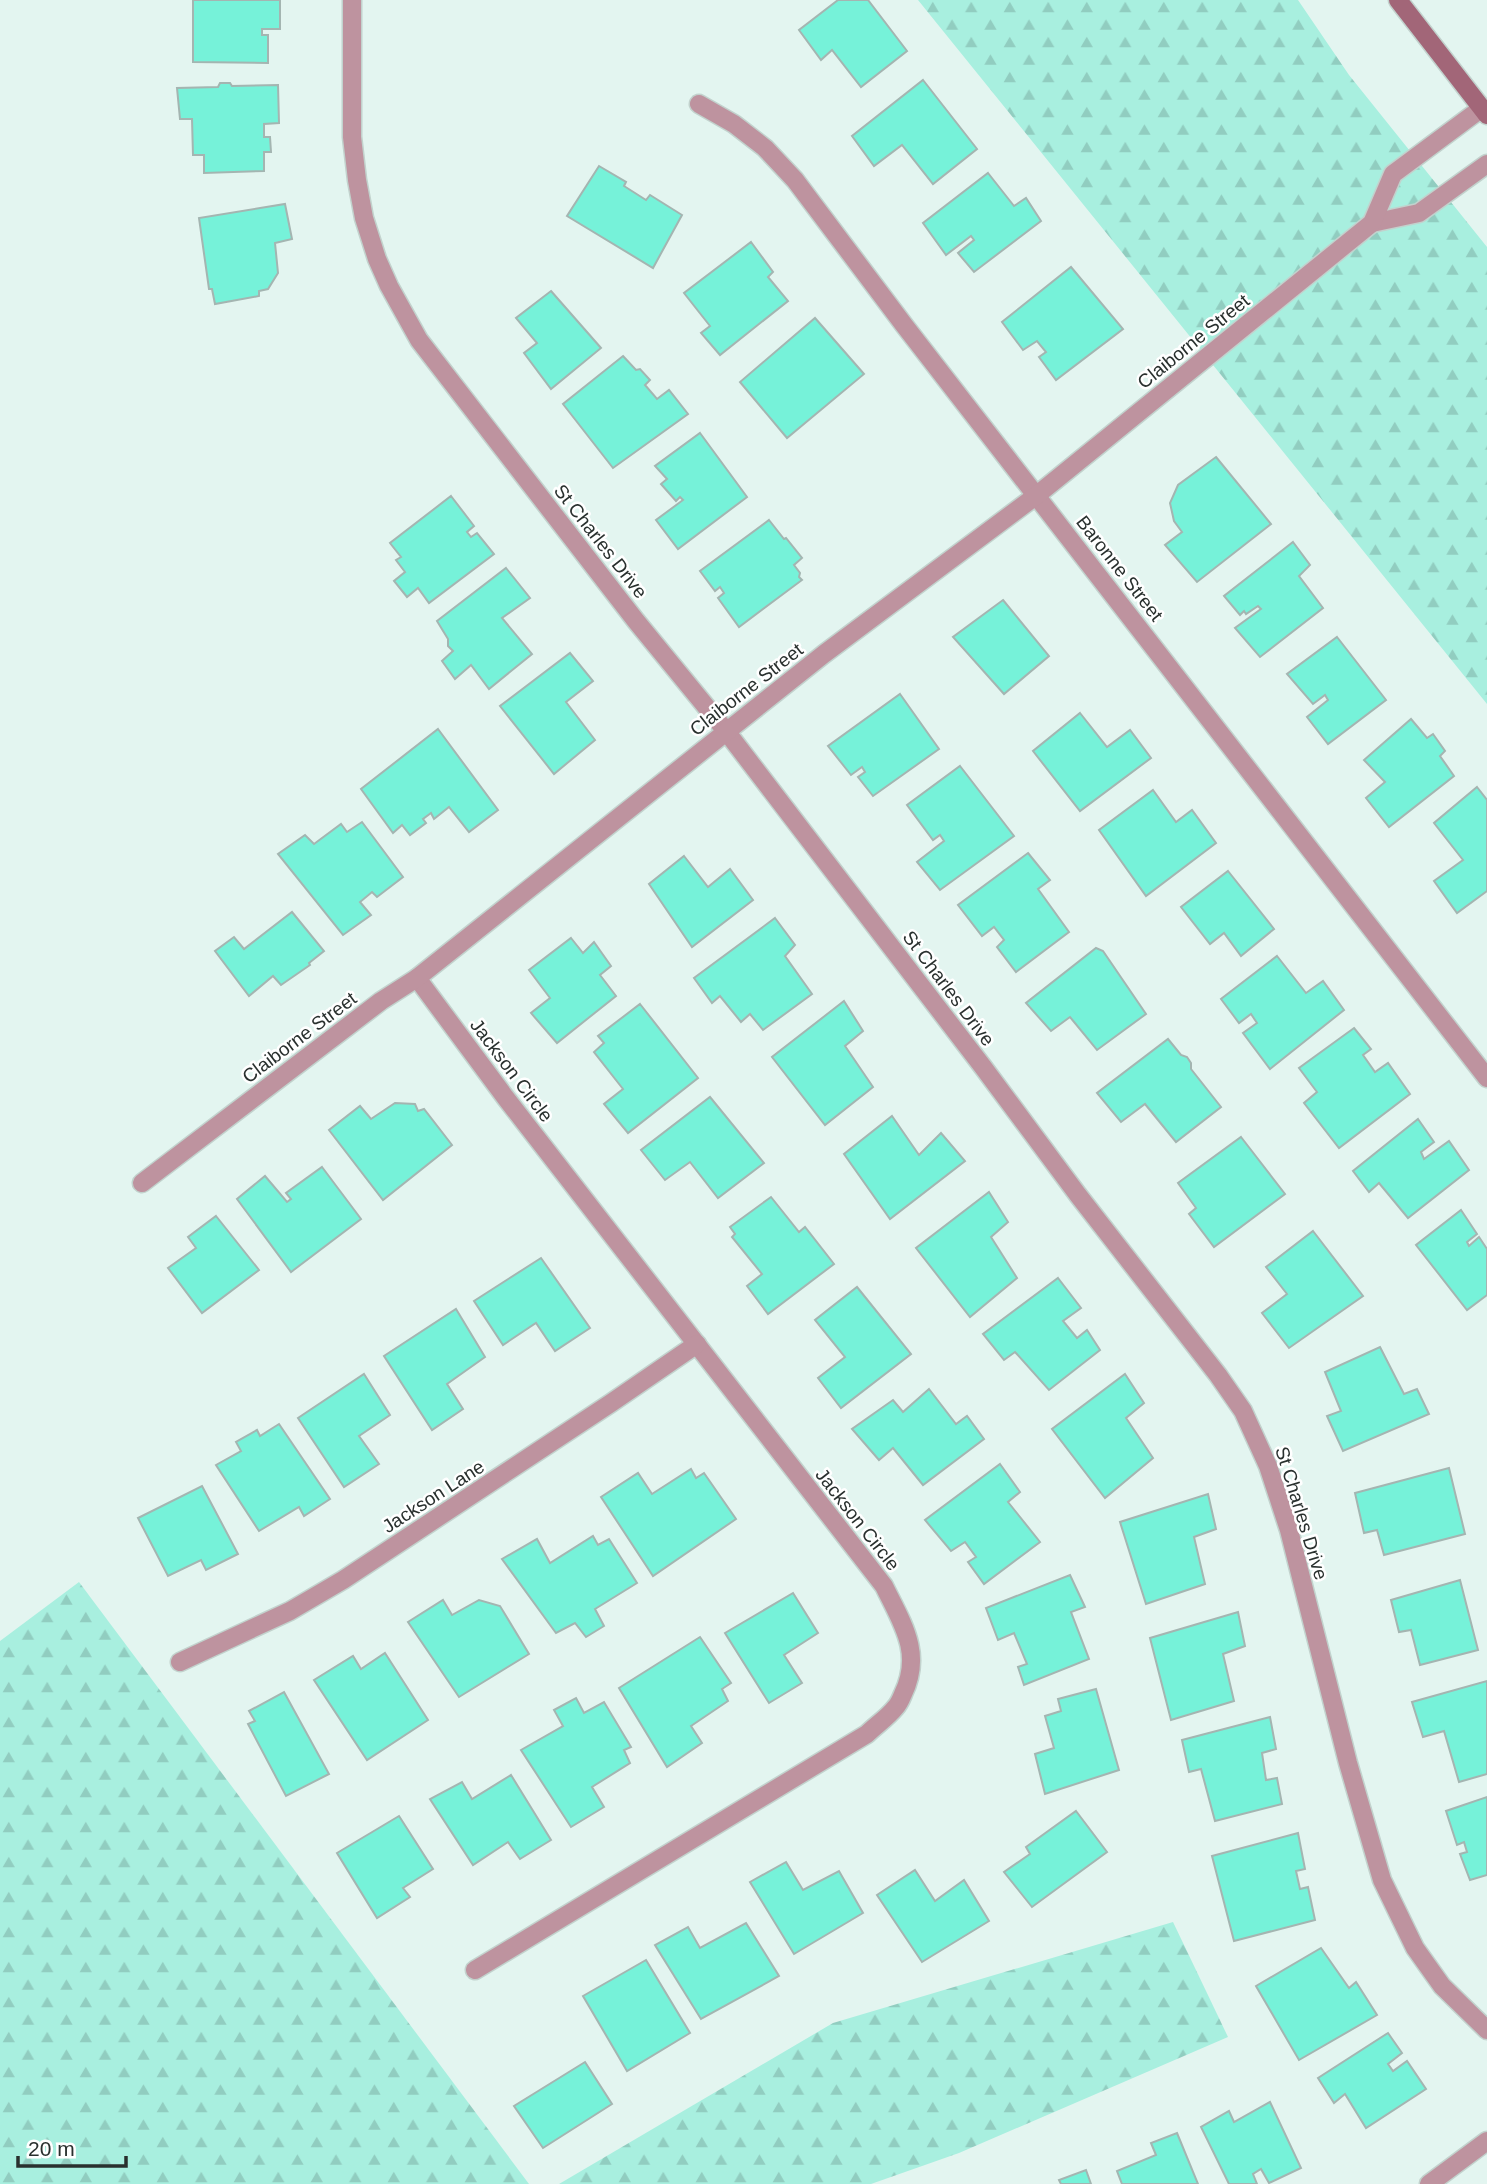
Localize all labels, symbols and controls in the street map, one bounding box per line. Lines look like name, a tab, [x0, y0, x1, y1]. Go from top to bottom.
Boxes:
street label: Claiborne Street	[1133, 290, 1254, 393]
street label: St Charles Drive	[550, 480, 651, 602]
street label: Baronne Street	[1072, 511, 1168, 626]
street label: Claiborne Street	[686, 638, 807, 740]
street label: St Charles Drive	[899, 927, 999, 1050]
street label: Claiborne Street	[238, 987, 361, 1087]
street label: Jackson Circle	[466, 1015, 557, 1126]
street label: St Charles Drive	[1271, 1444, 1332, 1582]
street label: Jackson Lane	[378, 1456, 488, 1537]
street label: Jackson Circle	[811, 1464, 904, 1574]
scale bar	[18, 2124, 126, 2168]
text: 20 m	[28, 2137, 75, 2160]

